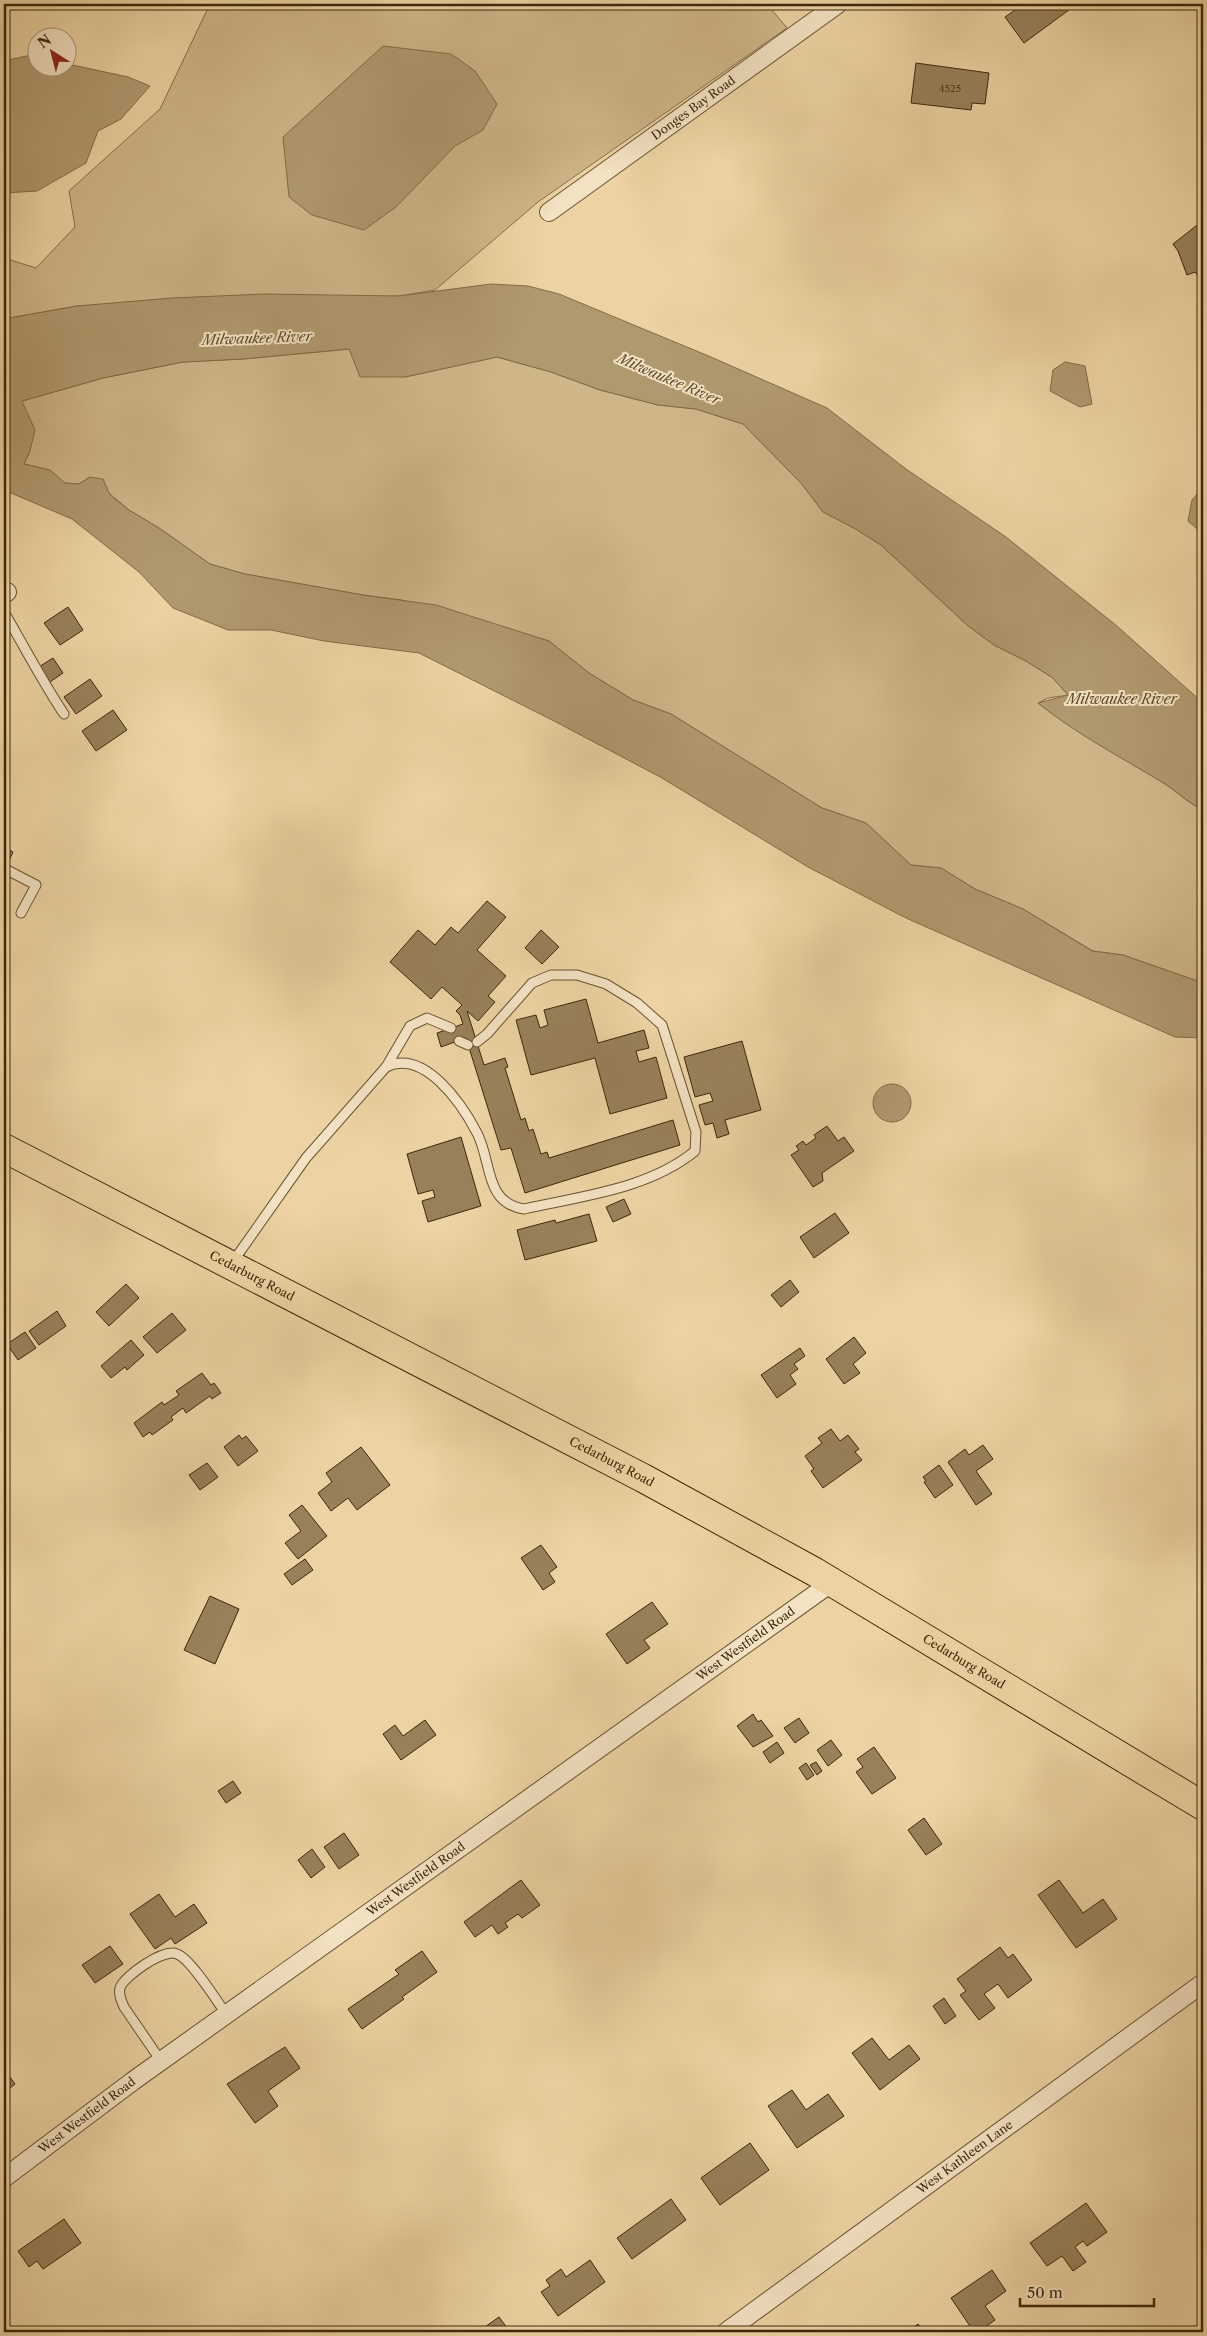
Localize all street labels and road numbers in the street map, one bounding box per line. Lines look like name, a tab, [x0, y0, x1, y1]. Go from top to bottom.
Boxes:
street label: Donges Bay Road	[648, 72, 739, 143]
street label: Cedarburg Road	[207, 1247, 298, 1304]
street label: Cedarburg Road	[567, 1433, 658, 1490]
street label: West Westfield Road	[692, 1603, 798, 1684]
street label: Cedarburg Road	[920, 1631, 1009, 1692]
street label: West Westfield Road	[363, 1838, 468, 1919]
street label: West Westfield Road	[35, 2073, 139, 2157]
street label: West Kathleen Lane	[913, 2117, 1016, 2197]

